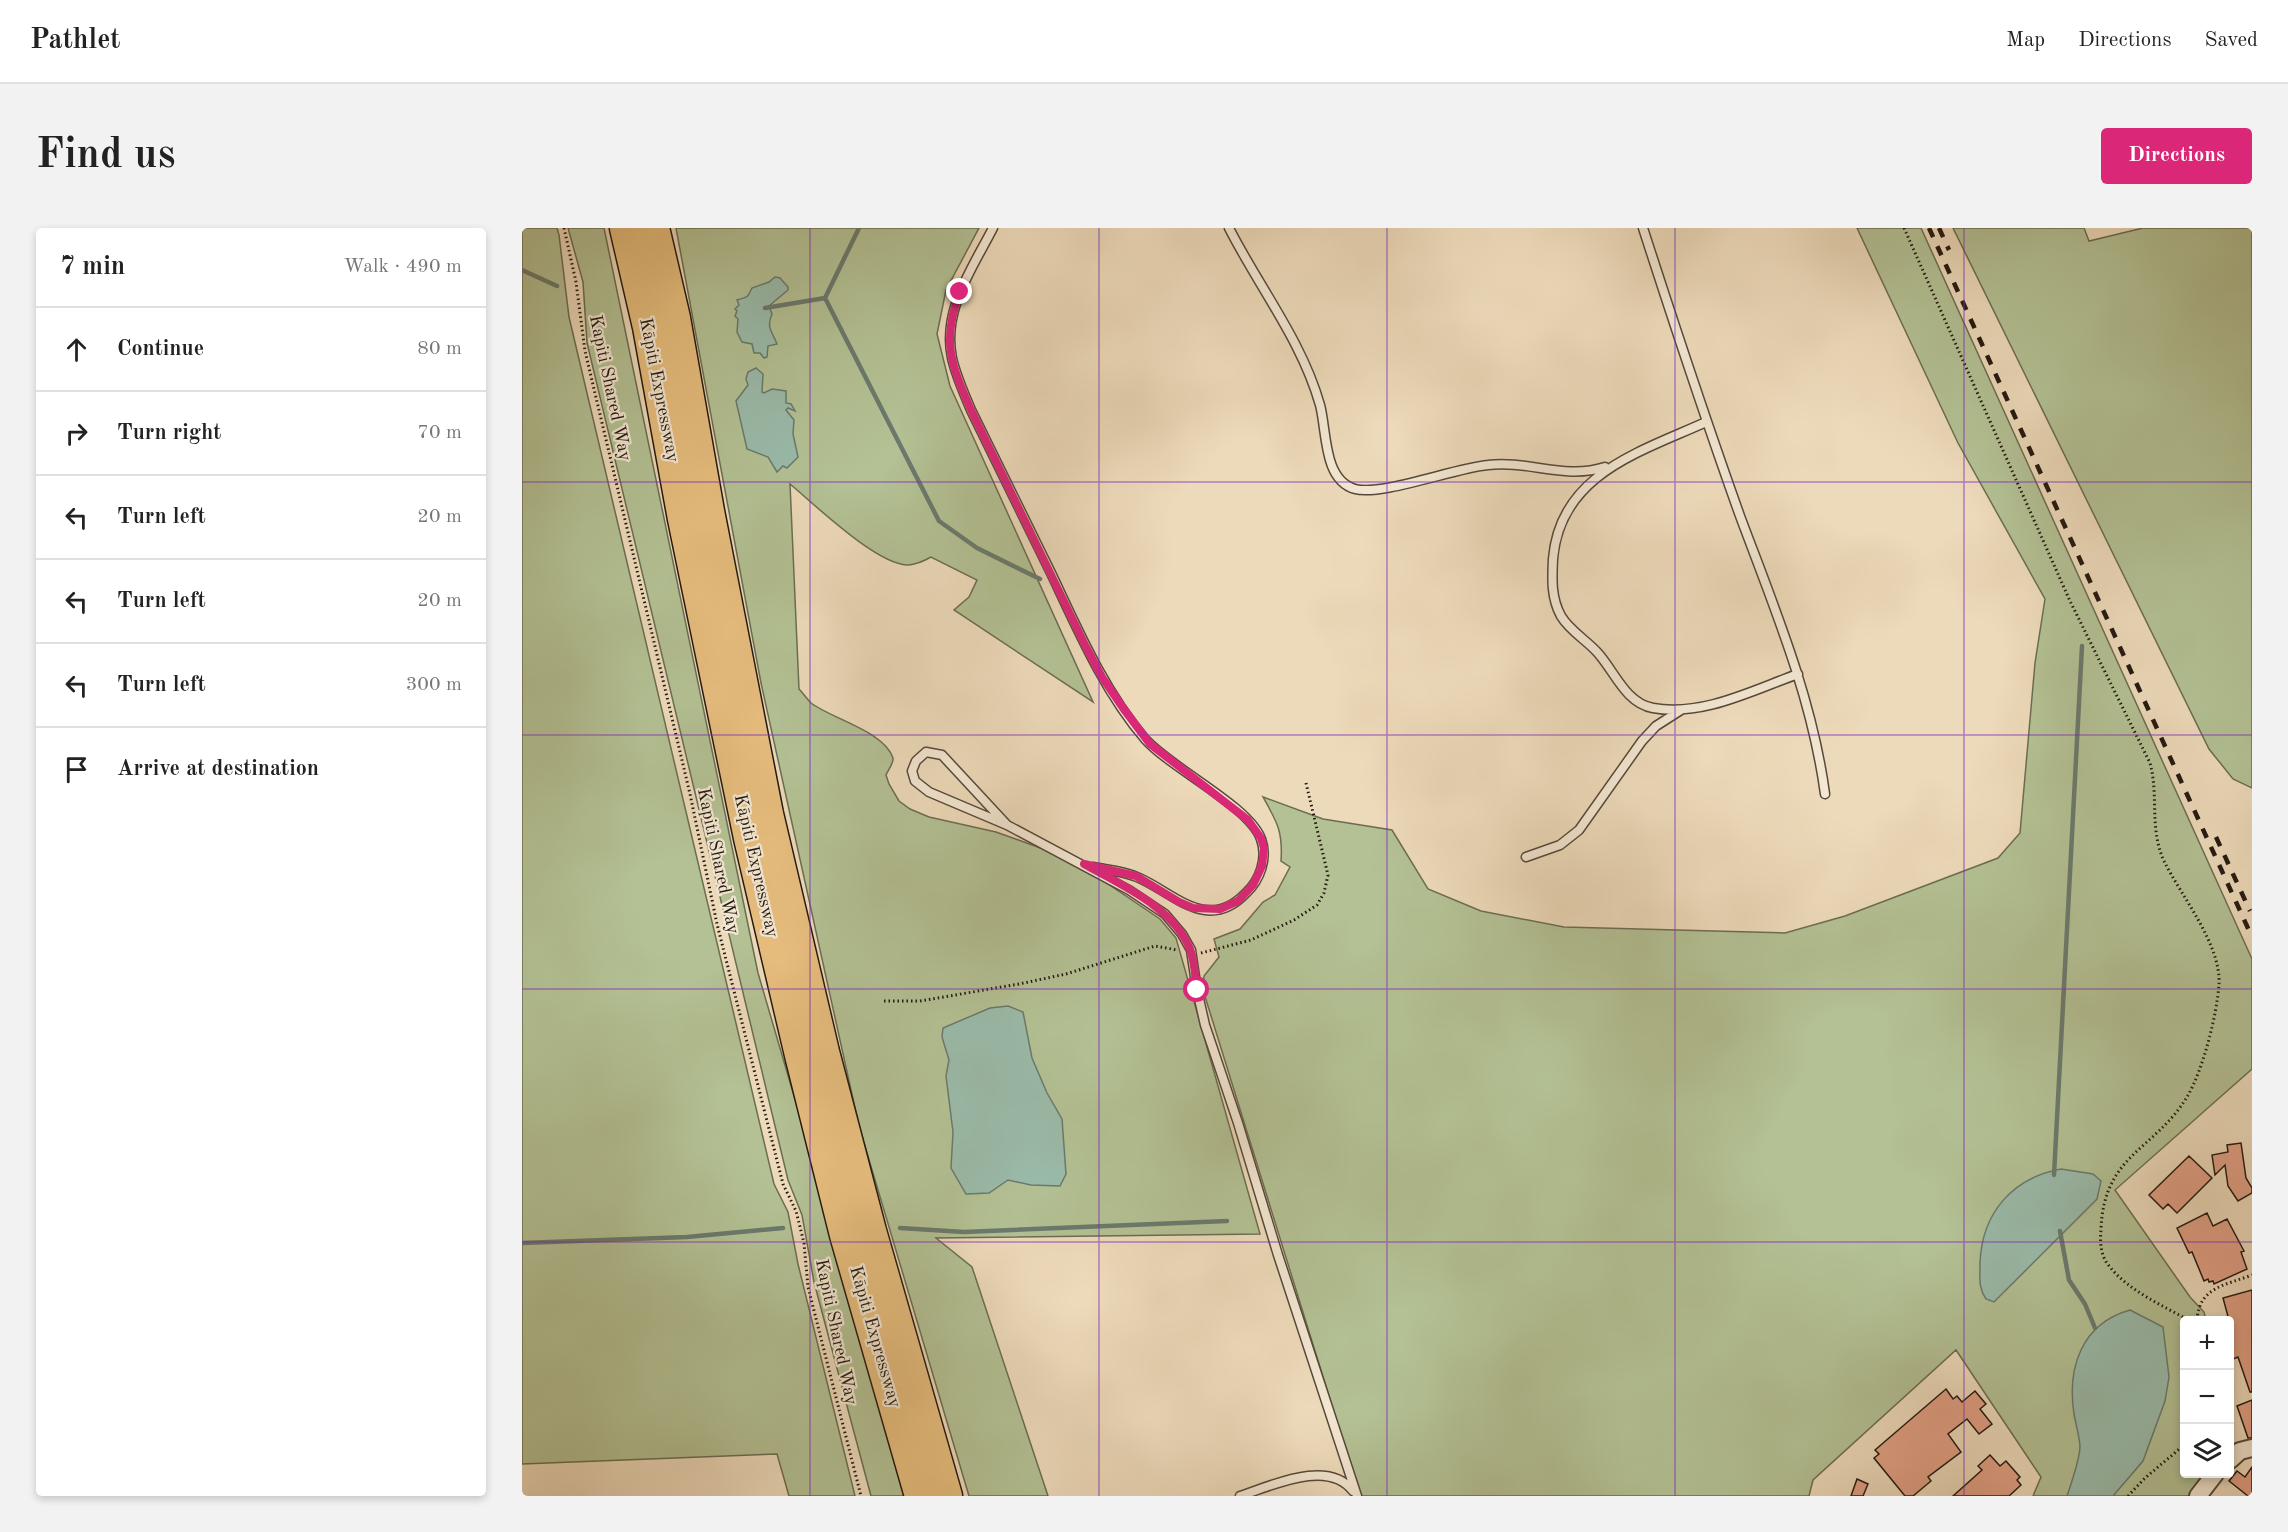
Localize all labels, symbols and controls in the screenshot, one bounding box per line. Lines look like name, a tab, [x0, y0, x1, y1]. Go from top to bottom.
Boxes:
text: Pathlet	[30, 27, 121, 55]
text: Map	[2006, 30, 2045, 51]
text: Directions	[2078, 30, 2172, 51]
text: Saved	[2205, 30, 2258, 51]
button: Directions	[2101, 128, 2252, 184]
text: Find us	[36, 135, 175, 177]
text: 7 min	[60, 254, 125, 280]
text: Walk · 490 m	[343, 257, 462, 277]
route end	[946, 278, 972, 304]
street label: Kapiti Shared Way	[586, 313, 634, 463]
street label: Kāpiti Expressway	[636, 316, 682, 464]
icon: ahead	[60, 333, 93, 366]
text: Continue	[117, 338, 204, 360]
text: 80 m	[417, 339, 462, 359]
icon: right	[60, 417, 93, 450]
text: Turn right	[117, 422, 221, 444]
text: 70 m	[417, 423, 462, 443]
icon: left	[60, 501, 93, 534]
text: Turn left	[117, 506, 206, 528]
text: 20 m	[417, 507, 462, 527]
icon: left	[60, 585, 93, 618]
text: Turn left	[117, 590, 206, 612]
text: 20 m	[417, 591, 462, 611]
icon: left	[60, 669, 93, 702]
text: Turn left	[117, 674, 206, 696]
text: 300 m	[406, 675, 462, 695]
icon: arrive	[60, 753, 93, 786]
text: Arrive at destination	[117, 758, 319, 780]
street label: Kapiti Shared Way	[694, 786, 742, 936]
street label: Kāpiti Expressway	[731, 792, 781, 940]
route start	[1183, 976, 1209, 1002]
street label: Kapiti Shared Way	[812, 1257, 860, 1407]
street label: Kāpiti Expressway	[846, 1264, 904, 1410]
map controls	[2180, 1316, 2234, 1478]
button: +	[2180, 1316, 2234, 1370]
button: −	[2180, 1370, 2234, 1424]
button: layers	[2180, 1424, 2234, 1478]

